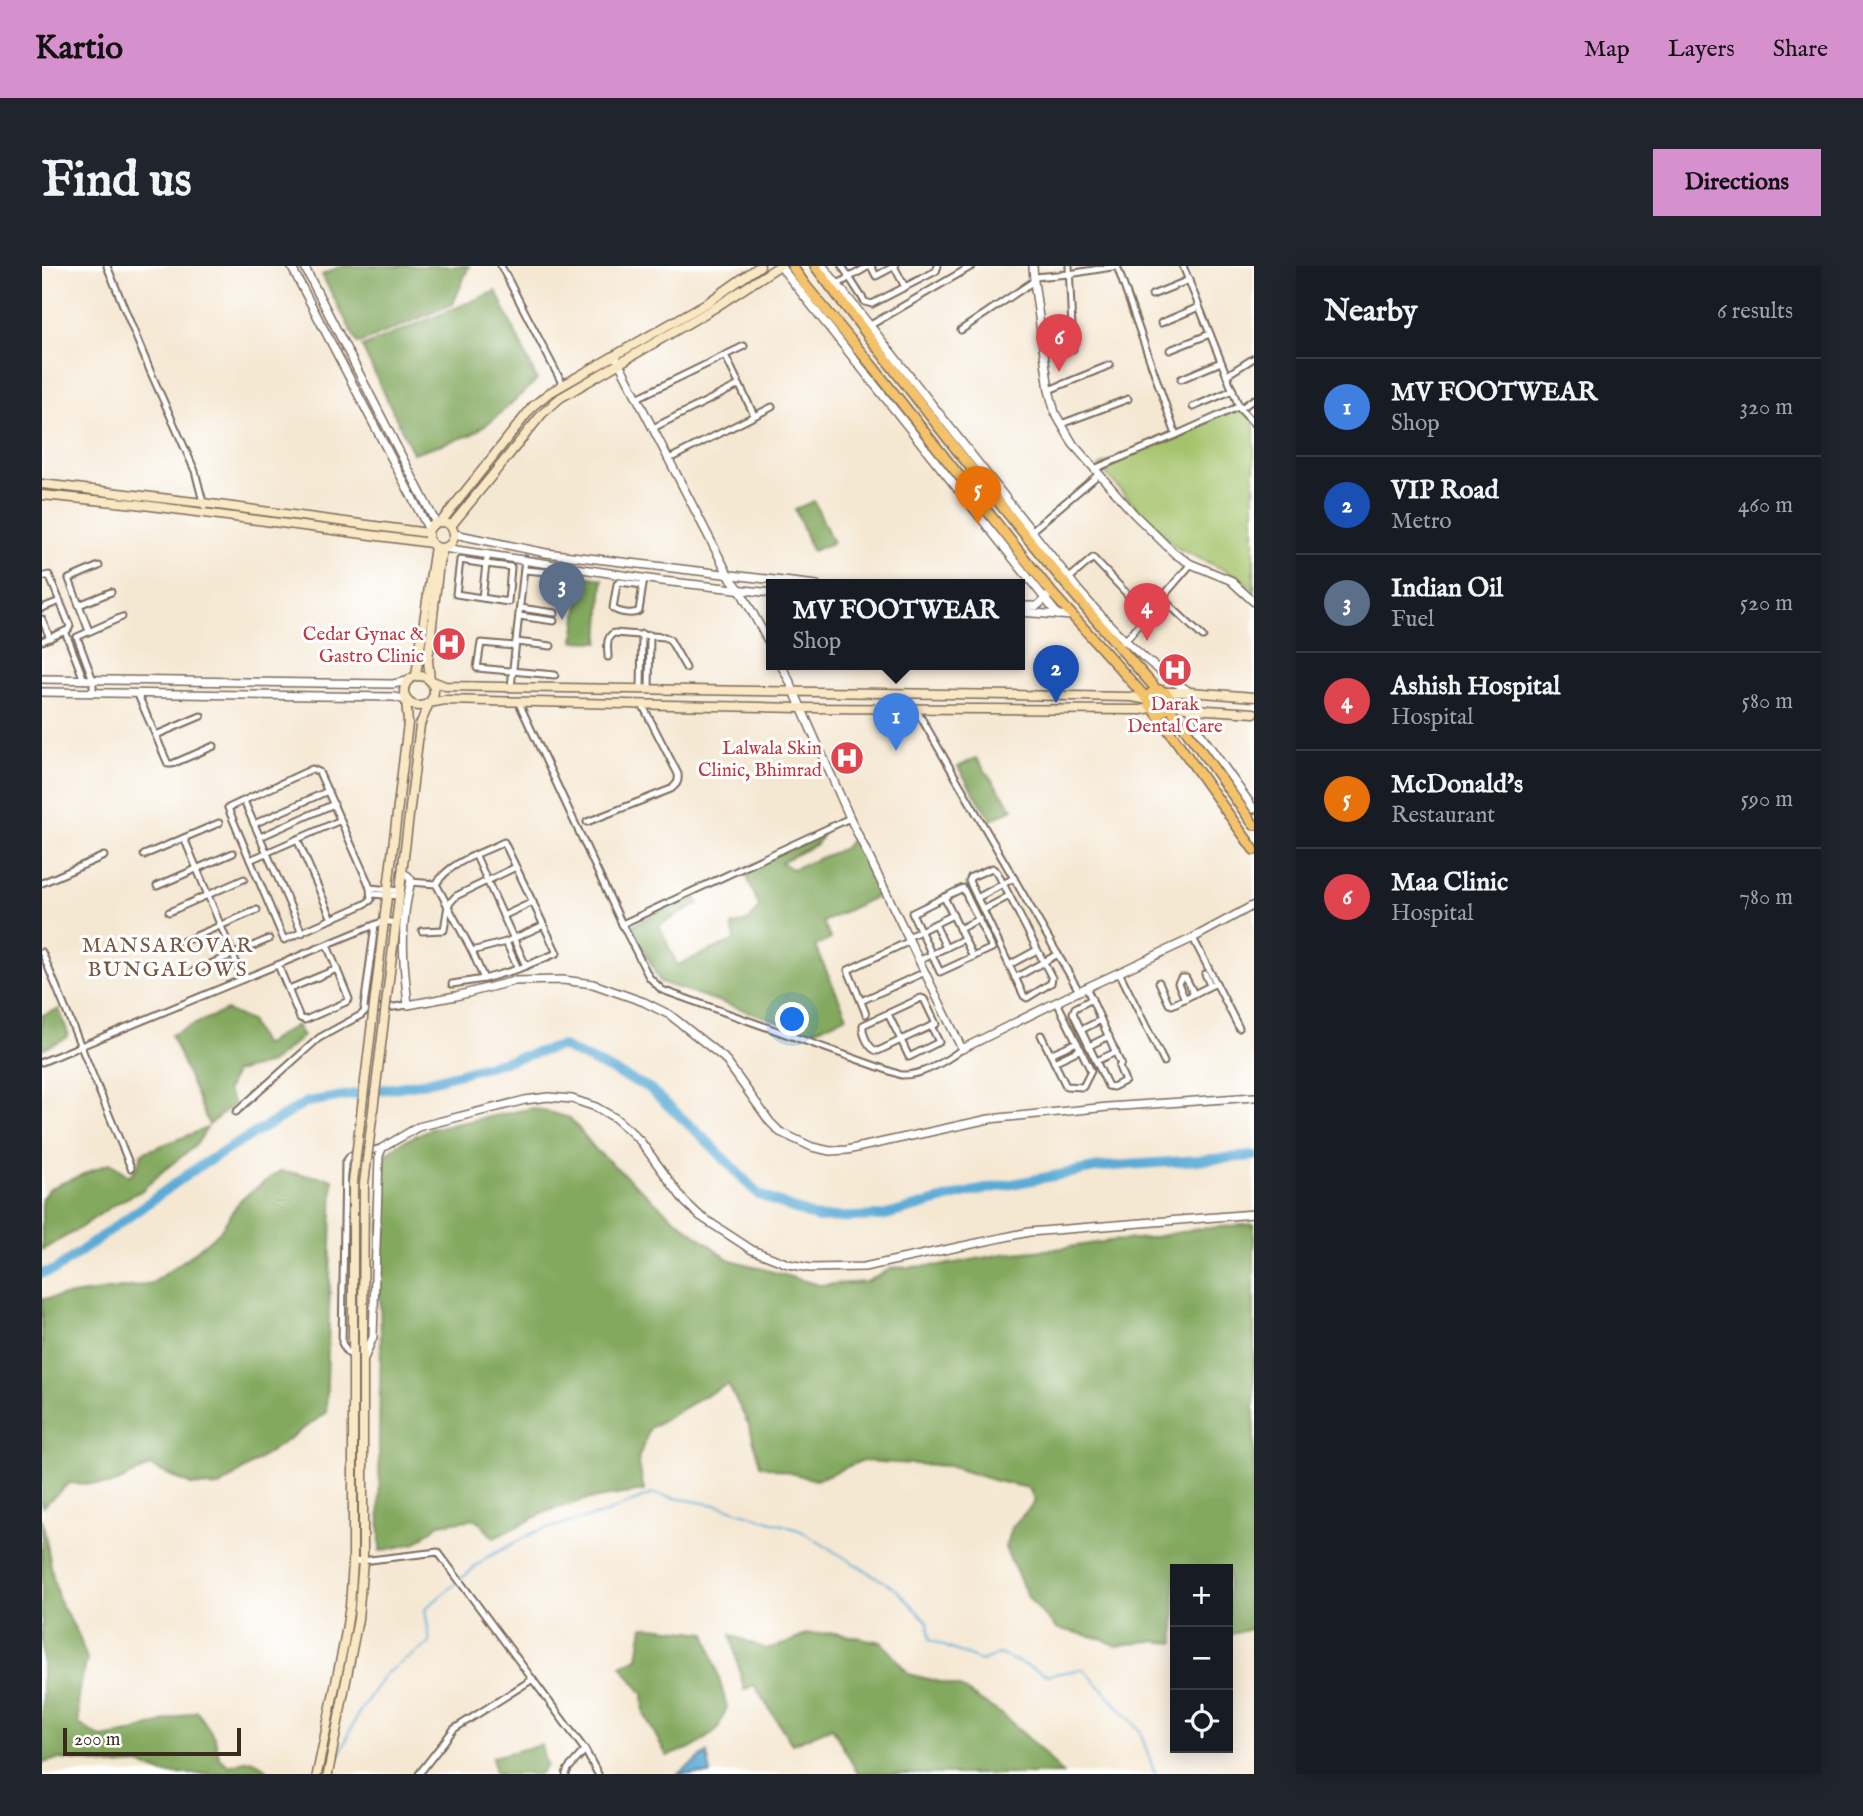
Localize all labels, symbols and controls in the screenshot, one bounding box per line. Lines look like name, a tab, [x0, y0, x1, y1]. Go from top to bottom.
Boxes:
text: Kartio	[35, 28, 123, 70]
text: Map	[1584, 34, 1630, 65]
text: Layers	[1668, 34, 1735, 65]
text: Share	[1773, 34, 1828, 65]
button: Directions	[1653, 149, 1821, 216]
text: Find us	[42, 151, 192, 213]
text: Nearby	[1324, 293, 1417, 331]
text: 6 results	[1717, 297, 1793, 326]
pin: 6	[1036, 314, 1082, 372]
text: MV FOOTWEAR	[1391, 376, 1597, 409]
text: 1	[1343, 393, 1351, 422]
text: 320 m	[1740, 393, 1793, 422]
text: Shop	[1391, 409, 1440, 438]
pin: 5	[955, 466, 1001, 524]
text: VIP Road	[1391, 474, 1499, 507]
text: 2	[1342, 491, 1352, 520]
text: 460 m	[1738, 491, 1793, 520]
text: Metro	[1391, 507, 1452, 536]
pin: 3	[539, 562, 585, 620]
text: Indian Oil	[1391, 572, 1503, 605]
popup	[766, 579, 1025, 670]
pin: 4	[1124, 583, 1170, 641]
text: 3	[1343, 589, 1351, 618]
text: 520 m	[1740, 589, 1793, 618]
text: MV FOOTWEAR	[792, 594, 999, 627]
text: Fuel	[1391, 605, 1434, 634]
place label: Cedar Gynac & Gastro Clinic	[303, 623, 424, 669]
hospital icon: Cedar Gynac & Gastro Clinic	[430, 625, 468, 663]
text: Shop	[792, 627, 841, 656]
pin: 2	[1033, 645, 1079, 703]
hospital icon: Darak Dental Care	[1156, 651, 1194, 689]
text: Ashish Hospital	[1391, 670, 1560, 703]
text: 4	[1341, 687, 1353, 716]
text: 580 m	[1742, 687, 1793, 716]
pin: 1	[873, 693, 919, 751]
place label: Darak Dental Care	[1127, 693, 1223, 739]
text: Hospital	[1391, 703, 1473, 732]
place label: Lalwala Skin Clinic, Bhimrad	[698, 737, 823, 783]
hospital icon: Lalwala Skin Clinic, Bhimrad	[828, 739, 866, 777]
text: McDonald's	[1391, 768, 1523, 801]
text: 5	[1343, 785, 1351, 814]
text: 590 m	[1741, 785, 1793, 814]
text: Restaurant	[1391, 801, 1495, 830]
text: Maa Clinic	[1391, 866, 1508, 899]
text: 6	[1342, 883, 1352, 912]
text: 780 m	[1739, 883, 1793, 912]
text: Hospital	[1391, 899, 1473, 928]
district label: MANSAROVAR BUNGALOWS	[82, 933, 254, 984]
your location	[775, 1002, 809, 1036]
map controls	[1170, 1564, 1233, 1753]
button: +	[1170, 1564, 1233, 1627]
button: −	[1170, 1627, 1233, 1690]
button: locate	[1170, 1690, 1233, 1753]
scale bar	[63, 1725, 242, 1757]
text: 200 m	[74, 1728, 120, 1752]

